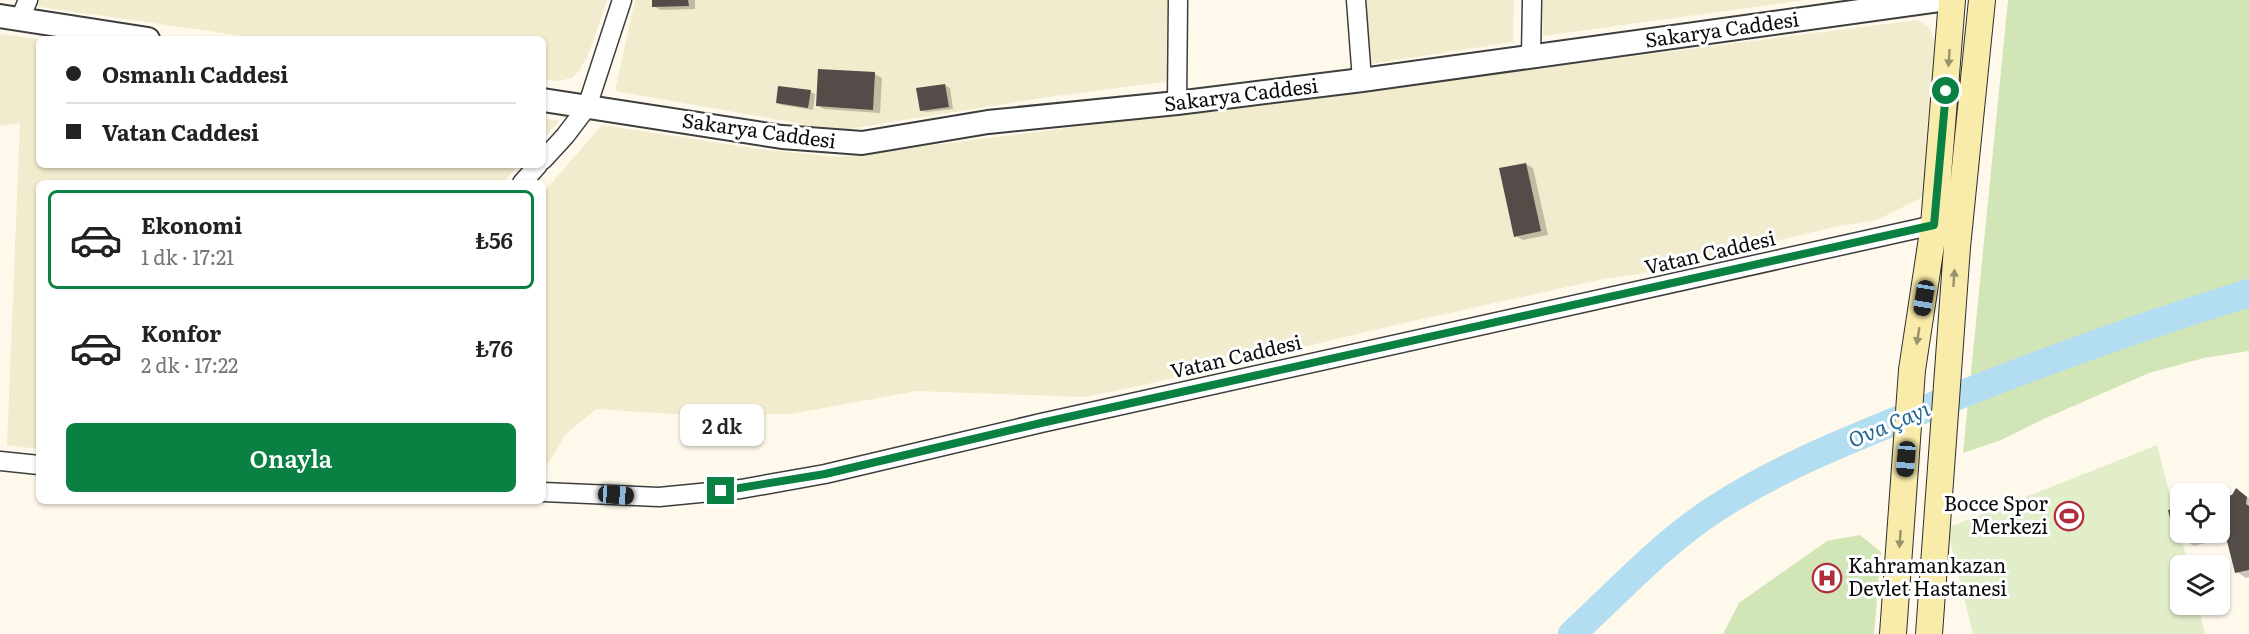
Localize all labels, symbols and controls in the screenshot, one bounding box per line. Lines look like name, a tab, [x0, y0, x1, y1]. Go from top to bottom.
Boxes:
street label: Sakarya Caddesi	[1643, 2, 1801, 54]
one-way arrow	[1944, 49, 1953, 68]
text: Osmanlı Caddesi	[102, 57, 288, 90]
street label: Sakarya Caddesi	[1162, 69, 1320, 117]
route start	[1932, 77, 1959, 104]
street label: Sakarya Caddesi	[680, 103, 838, 155]
text: Vatan Caddesi	[102, 115, 259, 148]
text: Ekonomi	[141, 208, 242, 241]
icon: car	[69, 213, 123, 267]
street label: Vatan Caddesi	[1641, 221, 1778, 281]
text: ₺56	[475, 223, 513, 256]
text: 1 dk · 17:21	[141, 241, 234, 271]
one-way arrow	[1950, 269, 1959, 288]
car	[1912, 279, 1936, 317]
text: Konfor	[141, 316, 221, 349]
icon: car	[69, 321, 123, 375]
street label: Vatan Caddesi	[1167, 325, 1304, 385]
one-way arrow	[1913, 326, 1922, 345]
text: ₺76	[475, 331, 513, 364]
text: 2 dk · 17:22	[141, 349, 238, 379]
water label: Ova Çayı	[1842, 391, 1934, 454]
callout: 2 dk	[679, 404, 763, 446]
text: 2 dk	[702, 410, 742, 440]
button: Onayla	[66, 423, 516, 492]
car	[1895, 440, 1917, 478]
route end	[707, 477, 734, 504]
map controls	[2170, 483, 2230, 615]
button: locate	[2170, 483, 2230, 543]
car	[597, 485, 635, 505]
place label: Bocce Spor Merkezi	[1944, 487, 2049, 540]
sports icon: Bocce Spor Merkezi	[2053, 500, 2085, 532]
one-way arrow	[1895, 530, 1904, 549]
place label: Kahramankazan Devlet Hastanesi	[1848, 549, 2007, 602]
button: layers	[2170, 555, 2230, 615]
hospital icon: Kahramankazan Devlet Hastanesi	[1811, 562, 1843, 594]

